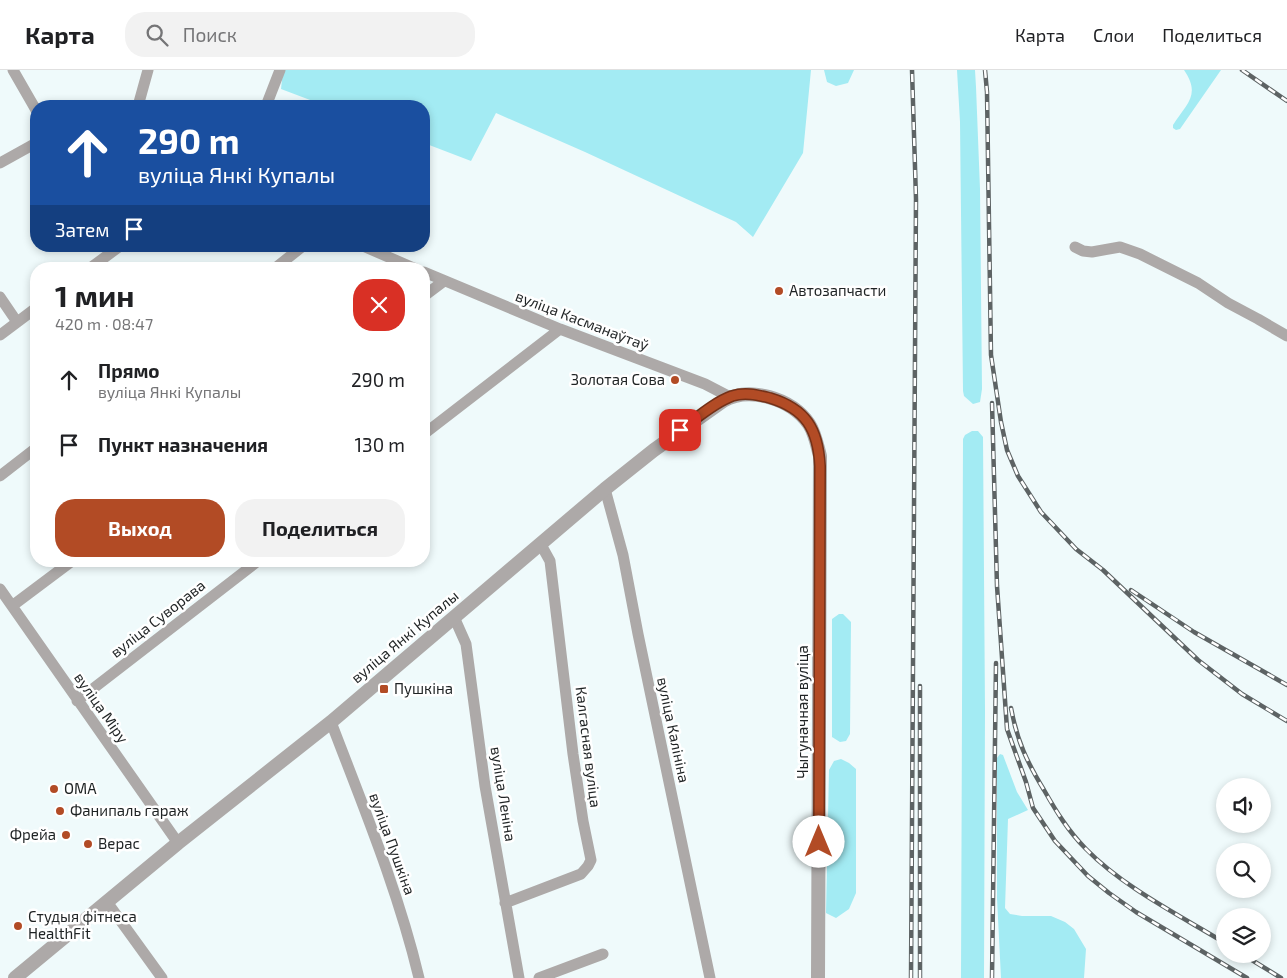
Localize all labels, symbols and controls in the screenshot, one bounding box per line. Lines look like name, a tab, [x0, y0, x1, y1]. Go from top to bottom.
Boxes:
search box	[125, 12, 475, 57]
text: Карта	[25, 20, 95, 49]
icon: search	[143, 21, 171, 49]
text: Поиск	[183, 23, 237, 46]
text: Карта	[1015, 24, 1065, 46]
text: Слои	[1093, 24, 1134, 46]
text: Поделиться	[1162, 24, 1262, 46]
text: 290 m	[138, 119, 239, 161]
icon: ahead	[55, 120, 120, 185]
text: вуліца Янкі Купалы	[138, 161, 335, 187]
icon: arrive	[120, 215, 148, 243]
text: Затем	[55, 218, 110, 241]
text: 1 мин	[55, 277, 134, 313]
button: close	[353, 279, 405, 331]
place label: Автозапчасти	[789, 281, 886, 299]
marker: Автозапчасти	[773, 285, 785, 297]
street label: вуліца Касманаўтаў	[513, 286, 652, 355]
text: 420 m · 08:47	[55, 314, 153, 333]
text: Прямо	[98, 359, 160, 382]
icon: ahead	[55, 366, 83, 394]
text: 290 m	[351, 368, 405, 391]
place label: Золотая Сова	[571, 370, 665, 388]
marker: Золотая Сова	[669, 374, 681, 386]
text: вуліца Янкі Купалы	[98, 382, 241, 401]
pin	[659, 409, 701, 451]
icon: arrive	[666, 416, 694, 444]
icon: arrive	[55, 431, 83, 459]
text: Пункт назначения	[98, 433, 268, 456]
text: 130 m	[355, 433, 405, 456]
button: Выход	[55, 499, 225, 557]
button: Поделиться	[235, 499, 405, 557]
street label: вуліца Суворава	[106, 576, 209, 662]
street label: вуліца Янкі Купалы	[347, 586, 462, 687]
street label: Чыгуначная вуліца	[793, 645, 812, 779]
street label: вуліца Міру	[70, 669, 133, 747]
street label: вуліца Калініна	[653, 675, 694, 784]
place label: Пушкіна	[394, 679, 453, 698]
marker: Пушкіна	[378, 683, 390, 695]
street label: Калгасная вуліца	[572, 685, 605, 809]
street label: вуліца Леніна	[487, 745, 520, 843]
map controls	[1216, 778, 1271, 963]
button: sound	[1216, 778, 1271, 833]
place label: ОМА	[64, 779, 97, 797]
marker: ОМА	[48, 783, 60, 795]
street label: вуліца Пушкіна	[365, 790, 420, 898]
place label: Фанипаль гараж	[70, 801, 189, 819]
marker: Фанипаль гараж	[54, 805, 66, 817]
position arrow	[792, 815, 844, 867]
place label: Фрейа	[10, 825, 56, 843]
marker: Фрейа	[60, 829, 72, 841]
place label: Верас	[98, 834, 140, 852]
marker: Верас	[82, 838, 94, 850]
button: search	[1216, 843, 1271, 898]
place label: Студыя фітнеса HealthFit	[28, 907, 137, 942]
button: layers	[1216, 908, 1271, 963]
marker: Студыя фітнеса HealthFit	[12, 920, 24, 932]

